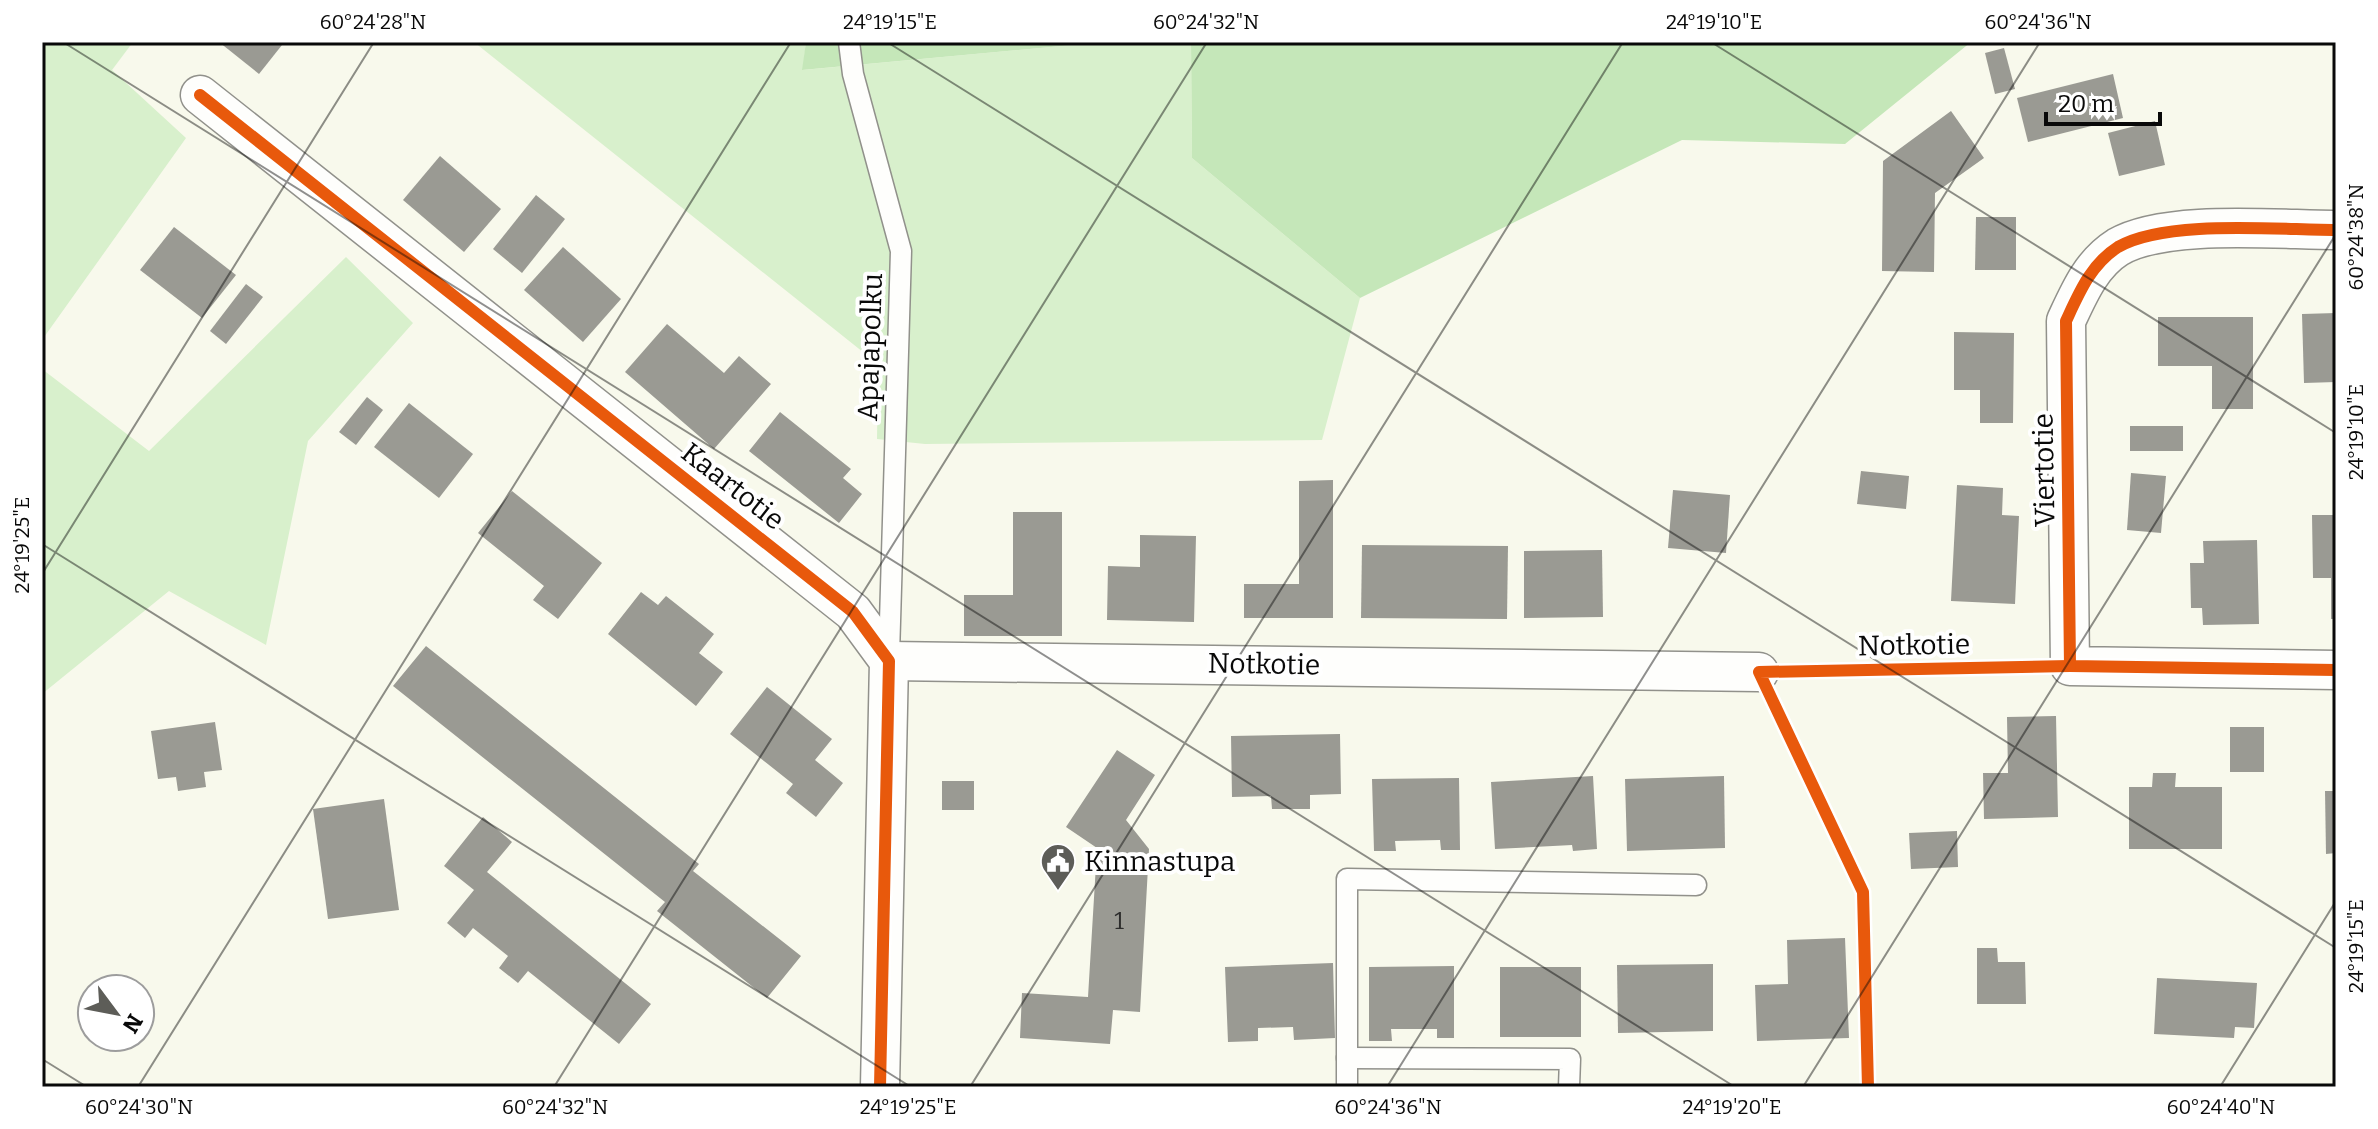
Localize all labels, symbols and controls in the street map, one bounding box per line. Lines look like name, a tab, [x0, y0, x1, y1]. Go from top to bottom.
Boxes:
text: 60°24'28"N	[320, 10, 426, 34]
text: 24°19'15"E	[843, 10, 937, 34]
text: 60°24'32"N	[1153, 10, 1259, 34]
text: 24°19'10"E	[1666, 10, 1762, 34]
text: 60°24'36"N	[1985, 10, 2092, 34]
scale bar	[2046, 76, 2160, 126]
text: 20 m	[2058, 90, 2114, 118]
text: 60°24'38"N	[2344, 183, 2368, 290]
street label: Apajapolku	[851, 273, 889, 421]
text: 24°19'10"E	[2344, 384, 2368, 480]
street label: Viertotie	[2027, 413, 2061, 527]
street label: Kaartotie	[675, 436, 791, 536]
text: 24°19'25"E	[10, 497, 34, 593]
street label: Notkotie	[1857, 628, 1971, 662]
street label: Notkotie	[1207, 647, 1321, 681]
public building icon: Kinnastupa	[1039, 842, 1077, 892]
place label: Kinnastupa	[1084, 845, 1235, 878]
text: 24°19'15"E	[2344, 899, 2368, 993]
house number: 1	[1114, 907, 1124, 935]
north arrow	[76, 973, 156, 1053]
text: N	[117, 1009, 148, 1038]
text: 60°24'30"N	[85, 1095, 193, 1119]
text: 60°24'32"N	[502, 1095, 608, 1119]
text: 24°19'25"E	[860, 1095, 956, 1119]
text: 60°24'36"N	[1335, 1095, 1442, 1119]
text: 24°19'20"E	[1683, 1095, 1781, 1119]
text: 60°24'40"N	[2167, 1095, 2275, 1119]

